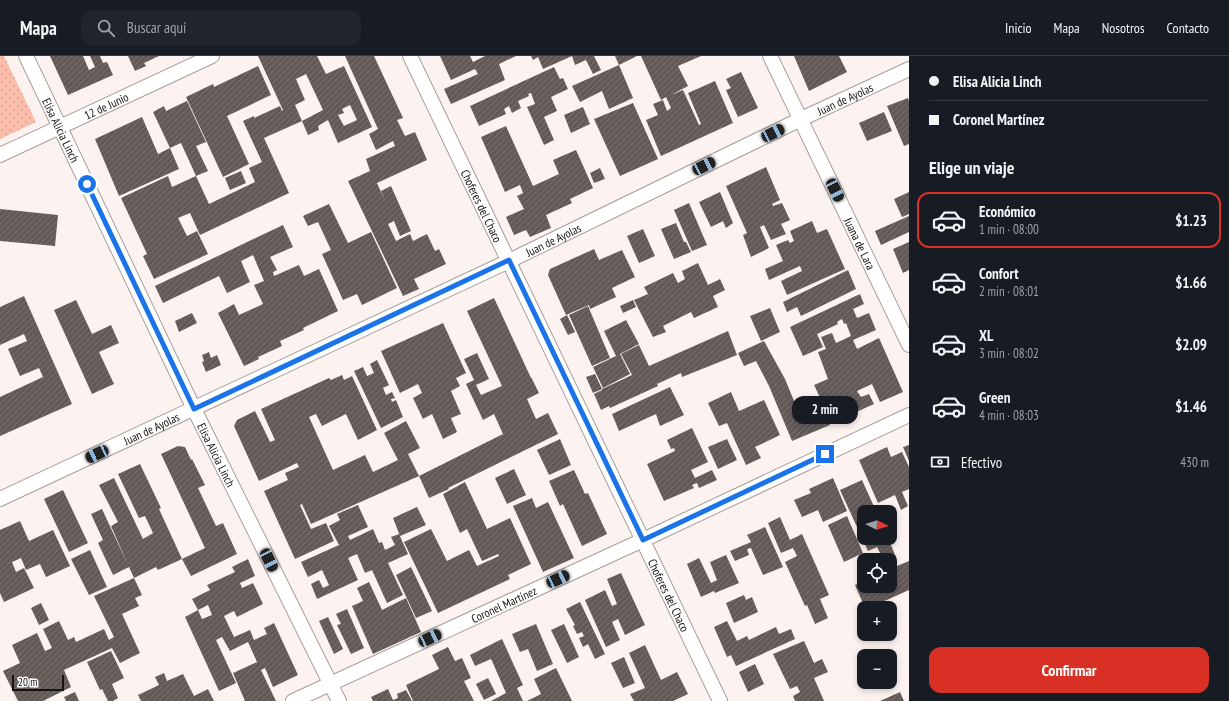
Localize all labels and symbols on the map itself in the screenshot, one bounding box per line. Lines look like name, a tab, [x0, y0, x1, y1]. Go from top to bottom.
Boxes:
street label: Juan de Ayolas	[814, 79, 875, 118]
street label: 12 de Junio	[81, 89, 131, 122]
street label: Elisa Alicia Linch	[40, 95, 83, 165]
car	[760, 122, 786, 144]
car	[691, 155, 717, 177]
street label: Choferes del Chaco	[458, 167, 506, 245]
route start	[78, 175, 96, 193]
car	[824, 177, 846, 203]
street label: Juana de Lara	[841, 214, 879, 272]
street label: Juan de Ayolas	[522, 220, 583, 260]
callout: 2 min	[792, 396, 858, 424]
street label: Juan de Ayolas	[120, 409, 182, 448]
street label: Elisa Alicia Linch	[195, 420, 239, 489]
car	[84, 443, 110, 465]
route end	[816, 445, 834, 463]
north arrow	[857, 505, 897, 545]
car	[258, 547, 280, 573]
street label: Choferes del Chaco	[645, 556, 693, 634]
car	[545, 568, 571, 590]
street label: Coronel Martínez	[468, 582, 539, 626]
car	[417, 627, 443, 649]
scale bar	[12, 673, 64, 692]

